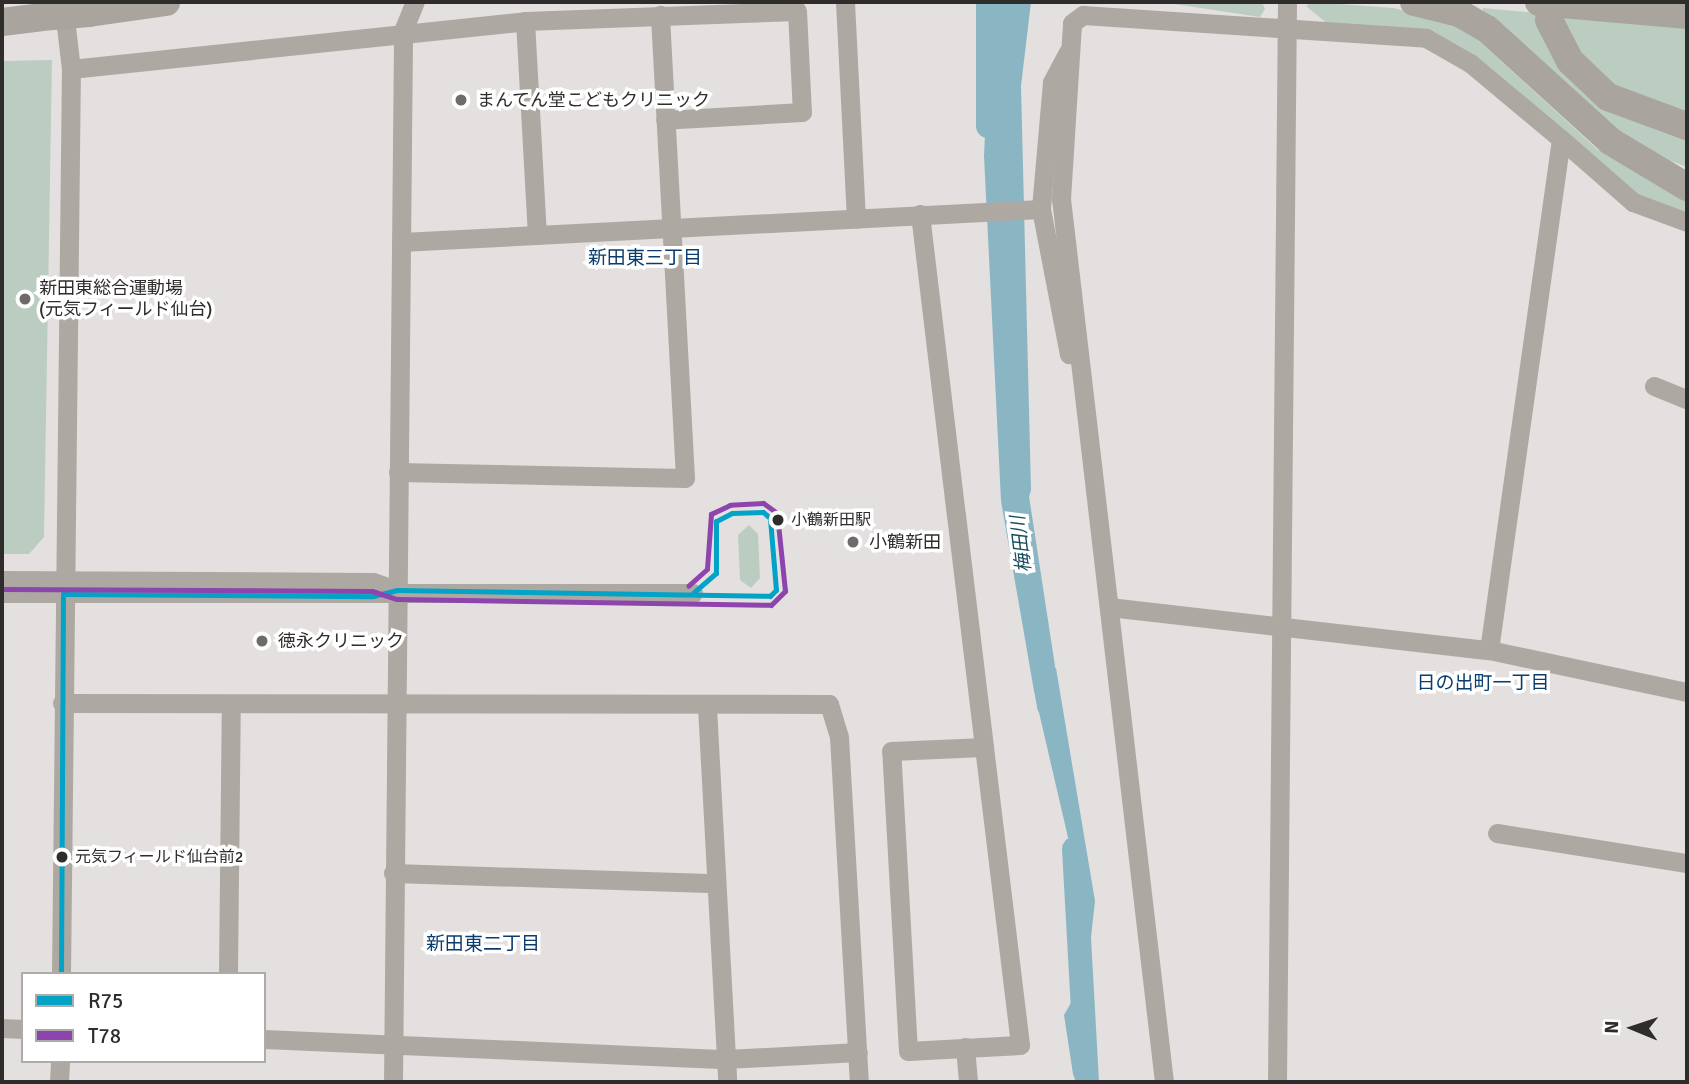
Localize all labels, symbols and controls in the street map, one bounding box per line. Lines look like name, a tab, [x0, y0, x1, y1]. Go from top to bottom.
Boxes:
place label: まんてん堂こどもクリニック	[477, 89, 711, 111]
marker: まんてん堂こどもクリニック	[451, 90, 471, 110]
district label: 新田東三丁目	[588, 248, 702, 270]
place label: 新田東総合運動場 (元気フィールド仙台)	[39, 278, 213, 320]
marker: 新田東総合運動場 (元気フィールド仙台)	[17, 291, 33, 307]
place label: 小鶴新田駅	[791, 510, 871, 530]
marker: 小鶴新田駅	[771, 513, 785, 527]
water label: 梅田川	[1007, 514, 1037, 574]
place label: 小鶴新田	[869, 531, 941, 553]
marker: 小鶴新田	[843, 532, 863, 552]
place label: 徳永クリニック	[278, 630, 404, 652]
marker: 徳永クリニック	[252, 631, 272, 651]
district label: 日の出町一丁目	[1417, 673, 1549, 695]
place label: 元気フィールド仙台前2	[75, 847, 244, 867]
marker: 元気フィールド仙台前2	[55, 850, 69, 864]
district label: 新田東二丁目	[426, 934, 540, 956]
legend	[21, 972, 266, 1063]
text: R75	[88, 988, 123, 1014]
north arrow	[1598, 993, 1668, 1063]
text: N	[1600, 1020, 1624, 1034]
text: T78	[88, 1023, 121, 1049]

